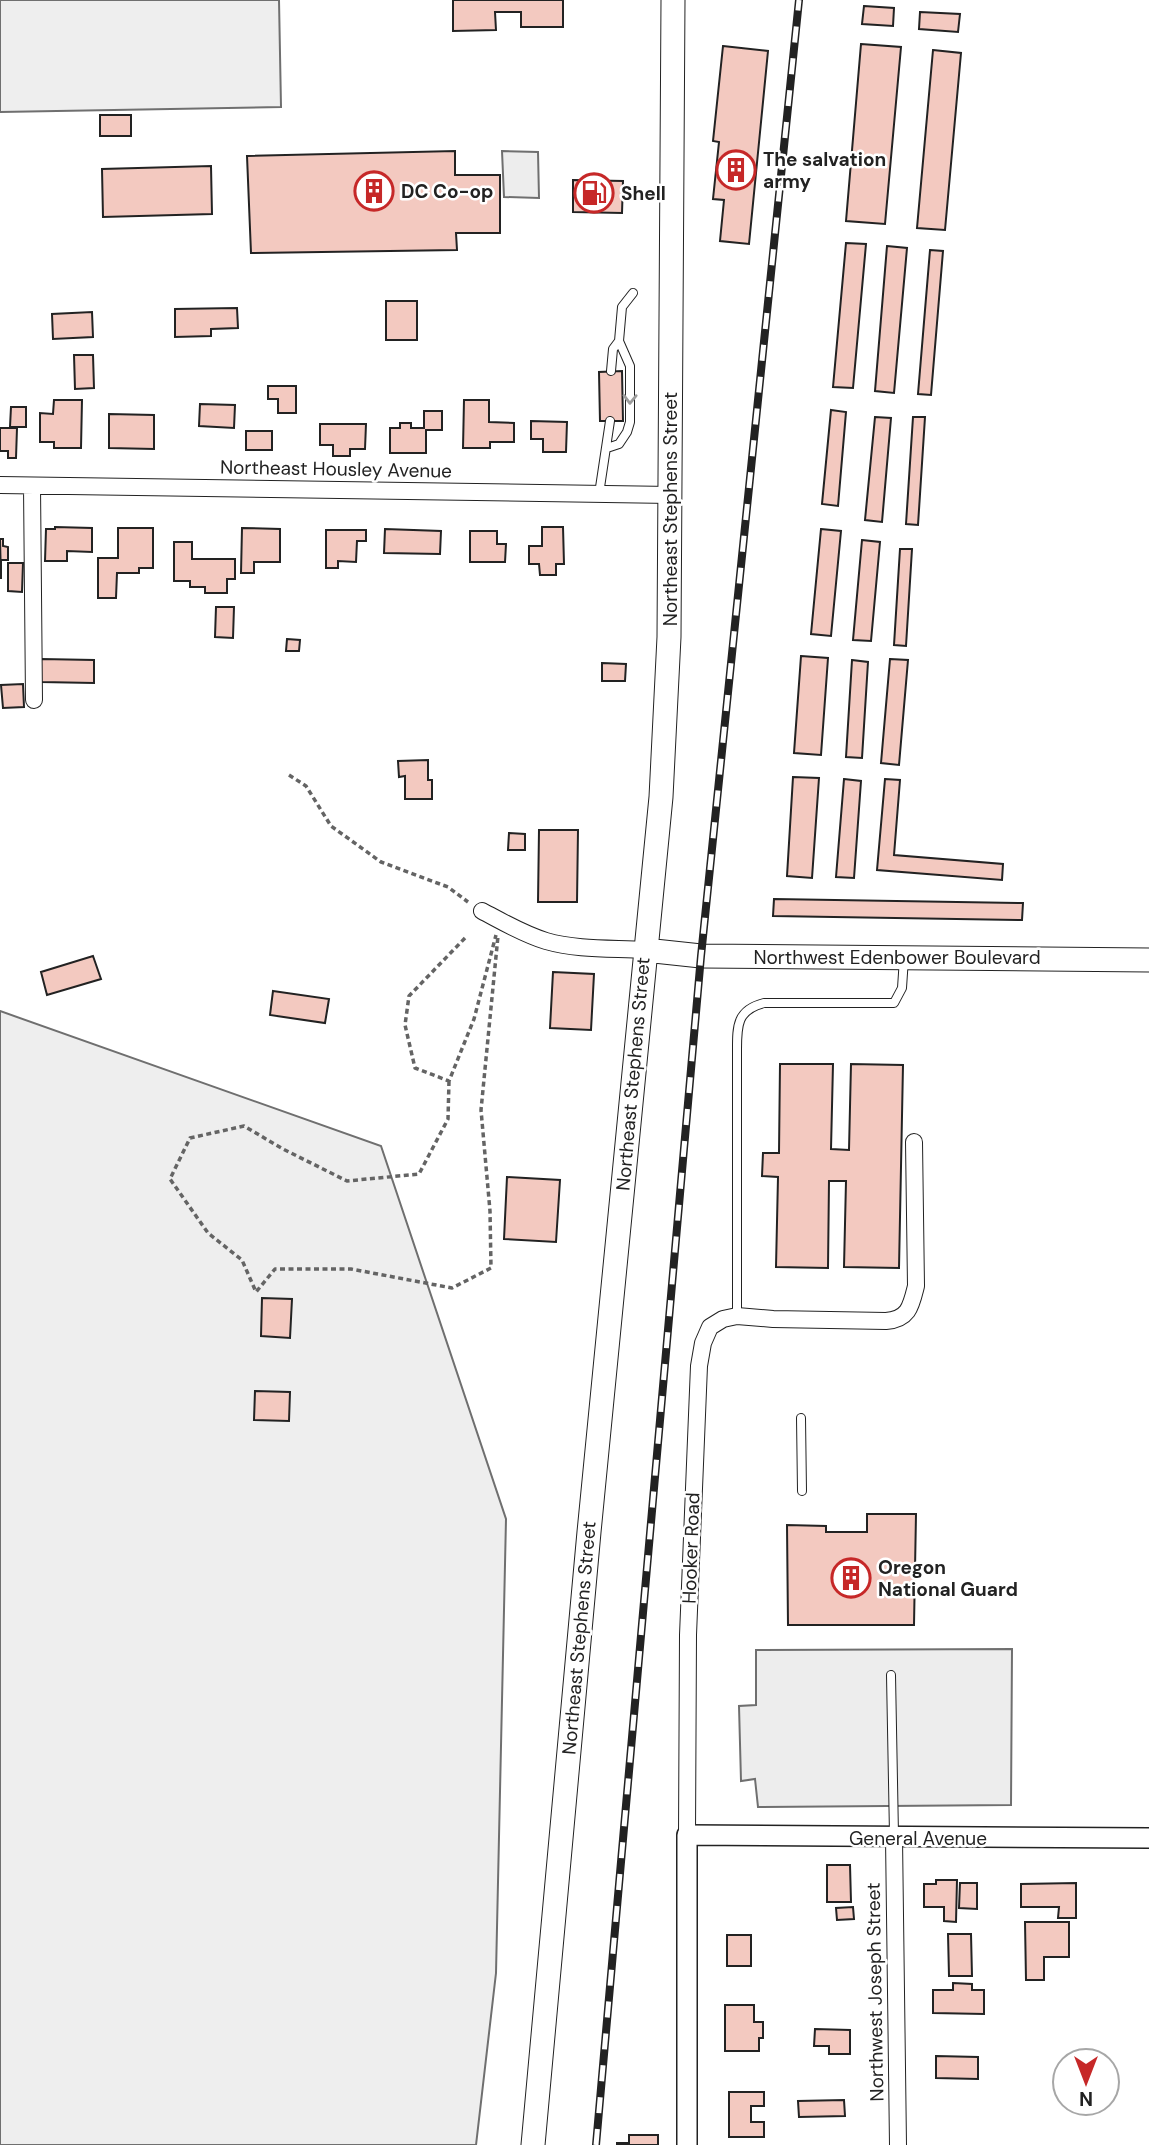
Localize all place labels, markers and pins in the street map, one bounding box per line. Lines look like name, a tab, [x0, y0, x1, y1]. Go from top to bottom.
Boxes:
place label: The salvation army	[763, 147, 886, 194]
building icon: The salvation army	[715, 149, 757, 191]
building icon: DC Co-op	[353, 170, 395, 212]
fuel station icon: Shell	[573, 172, 615, 214]
place label: DC Co-op	[401, 179, 494, 204]
place label: Shell	[621, 181, 666, 206]
place label: Oregon National Guard	[878, 1555, 1018, 1602]
building icon: Oregon National Guard	[830, 1557, 872, 1599]

